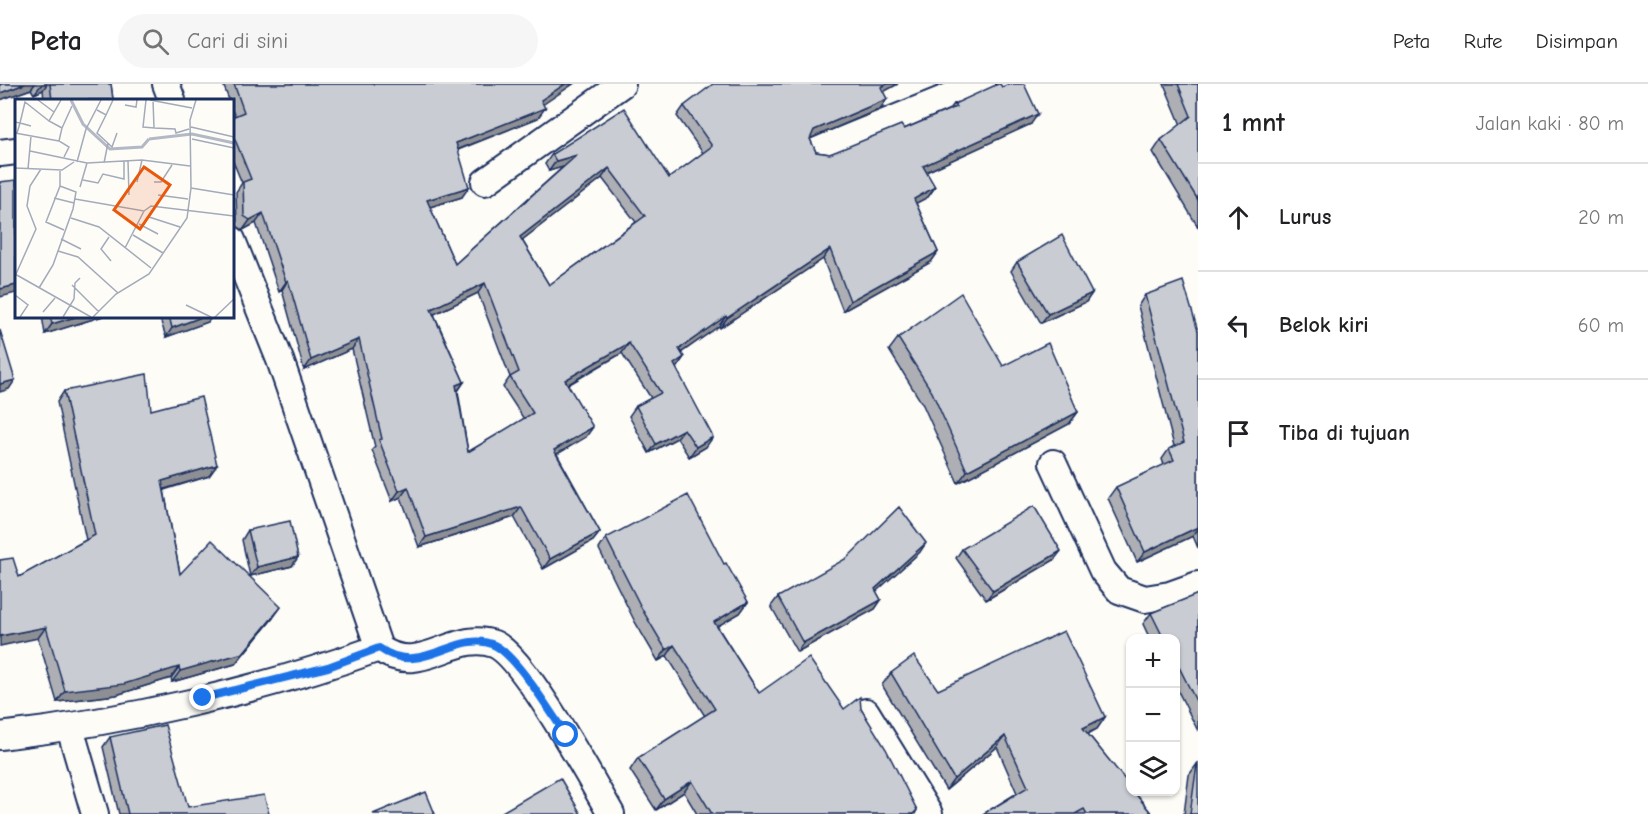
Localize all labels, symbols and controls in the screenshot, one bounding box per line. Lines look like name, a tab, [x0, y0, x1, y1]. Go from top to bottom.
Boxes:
search box	[118, 14, 538, 68]
text: Peta	[30, 25, 82, 57]
icon: search	[139, 25, 172, 58]
text: Cari di sini	[187, 28, 288, 54]
text: Peta	[1393, 29, 1430, 53]
text: Rute	[1463, 29, 1503, 53]
text: Disimpan	[1536, 29, 1618, 53]
inset map	[15, 99, 234, 318]
text: 1 mnt	[1222, 108, 1285, 138]
text: Jalan kaki · 80 m	[1476, 112, 1624, 135]
icon: ahead	[1222, 201, 1255, 234]
text: Lurus	[1279, 204, 1331, 230]
text: 20 m	[1578, 206, 1624, 229]
icon: left	[1222, 309, 1255, 342]
text: Belok kiri	[1279, 312, 1369, 338]
text: 60 m	[1578, 314, 1624, 337]
icon: arrive	[1222, 417, 1255, 450]
text: Tiba di tujuan	[1279, 420, 1410, 446]
map controls	[1126, 634, 1180, 796]
button: +	[1126, 634, 1180, 688]
route end	[189, 684, 215, 710]
button: −	[1126, 688, 1180, 742]
route start	[552, 721, 578, 747]
button: layers	[1126, 742, 1180, 796]

